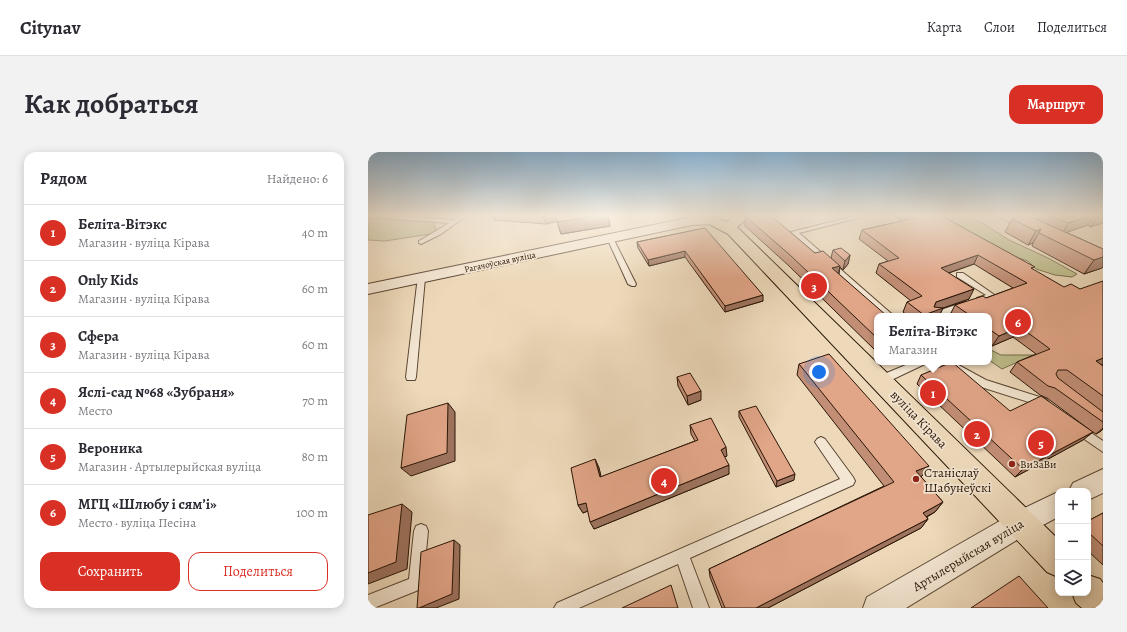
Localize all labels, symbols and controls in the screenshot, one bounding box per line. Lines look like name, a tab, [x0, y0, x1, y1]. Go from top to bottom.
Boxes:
text: Citynav	[20, 15, 81, 41]
text: Карта	[927, 18, 962, 37]
text: Слои	[984, 18, 1015, 37]
text: Поделиться	[1037, 18, 1107, 37]
text: Как добраться	[24, 85, 199, 123]
button: Маршрут	[1009, 85, 1103, 124]
text: Рядом	[40, 167, 87, 190]
text: Найдено: 6	[267, 170, 328, 187]
text: Беліта-Вітэкс	[78, 214, 167, 234]
text: 1	[51, 224, 55, 241]
text: 40 m	[302, 224, 328, 241]
text: Магазин · вуліца Кірава	[78, 234, 210, 251]
street label: Рагачоўская вуліца	[463, 248, 538, 275]
text: Only Kids	[78, 270, 138, 290]
pin: 3	[801, 271, 827, 301]
text: 2	[50, 280, 56, 297]
text: 60 m	[302, 280, 328, 297]
text: Магазин · вуліца Кірава	[78, 290, 210, 307]
pin: 6	[1005, 307, 1031, 337]
popup	[874, 313, 992, 365]
text: Беліта-Вітэкс	[888, 321, 978, 341]
text: Сфера	[78, 326, 119, 346]
text: 3	[50, 336, 56, 353]
text: 60 m	[302, 336, 328, 353]
text: Магазин	[888, 341, 938, 358]
text: Магазин · вуліца Кірава	[78, 346, 210, 363]
your location	[809, 362, 829, 382]
pin: 1	[920, 378, 946, 408]
text: Яслі-сад №68 «Зубраня»	[78, 382, 235, 402]
street label: вуліца Кірава	[887, 386, 951, 452]
text: 4	[50, 392, 56, 409]
text: 70 m	[302, 392, 328, 409]
text: Место	[78, 402, 113, 419]
pin: 2	[964, 419, 990, 449]
pin: 5	[1028, 428, 1054, 458]
text: Вероника	[78, 438, 143, 458]
text: 5	[50, 448, 56, 465]
text: 80 m	[301, 448, 328, 465]
place label: ВиЗаВи	[1020, 457, 1056, 472]
text: Магазин · Артылерыйская вуліца	[78, 458, 261, 475]
marker: ВиЗаВи	[1007, 459, 1017, 469]
place label: Станіслаў Шабунеўскі	[924, 464, 992, 496]
pin: 4	[651, 466, 677, 496]
marker: Станіслаў Шабунеўскі	[911, 474, 921, 484]
map controls	[1055, 488, 1091, 596]
button: +	[1055, 488, 1091, 524]
text: МГЦ «Шлюбу і сямʼі»	[78, 494, 217, 514]
text: 6	[50, 504, 56, 521]
text: 100 m	[296, 504, 328, 521]
text: Место · вуліца Песіна	[78, 514, 196, 531]
street label: Артылерыйская вуліца	[909, 515, 1027, 595]
button: −	[1055, 524, 1091, 560]
button: Сохранить	[40, 552, 180, 591]
button: Поделиться	[188, 552, 328, 591]
button: layers	[1055, 560, 1091, 596]

